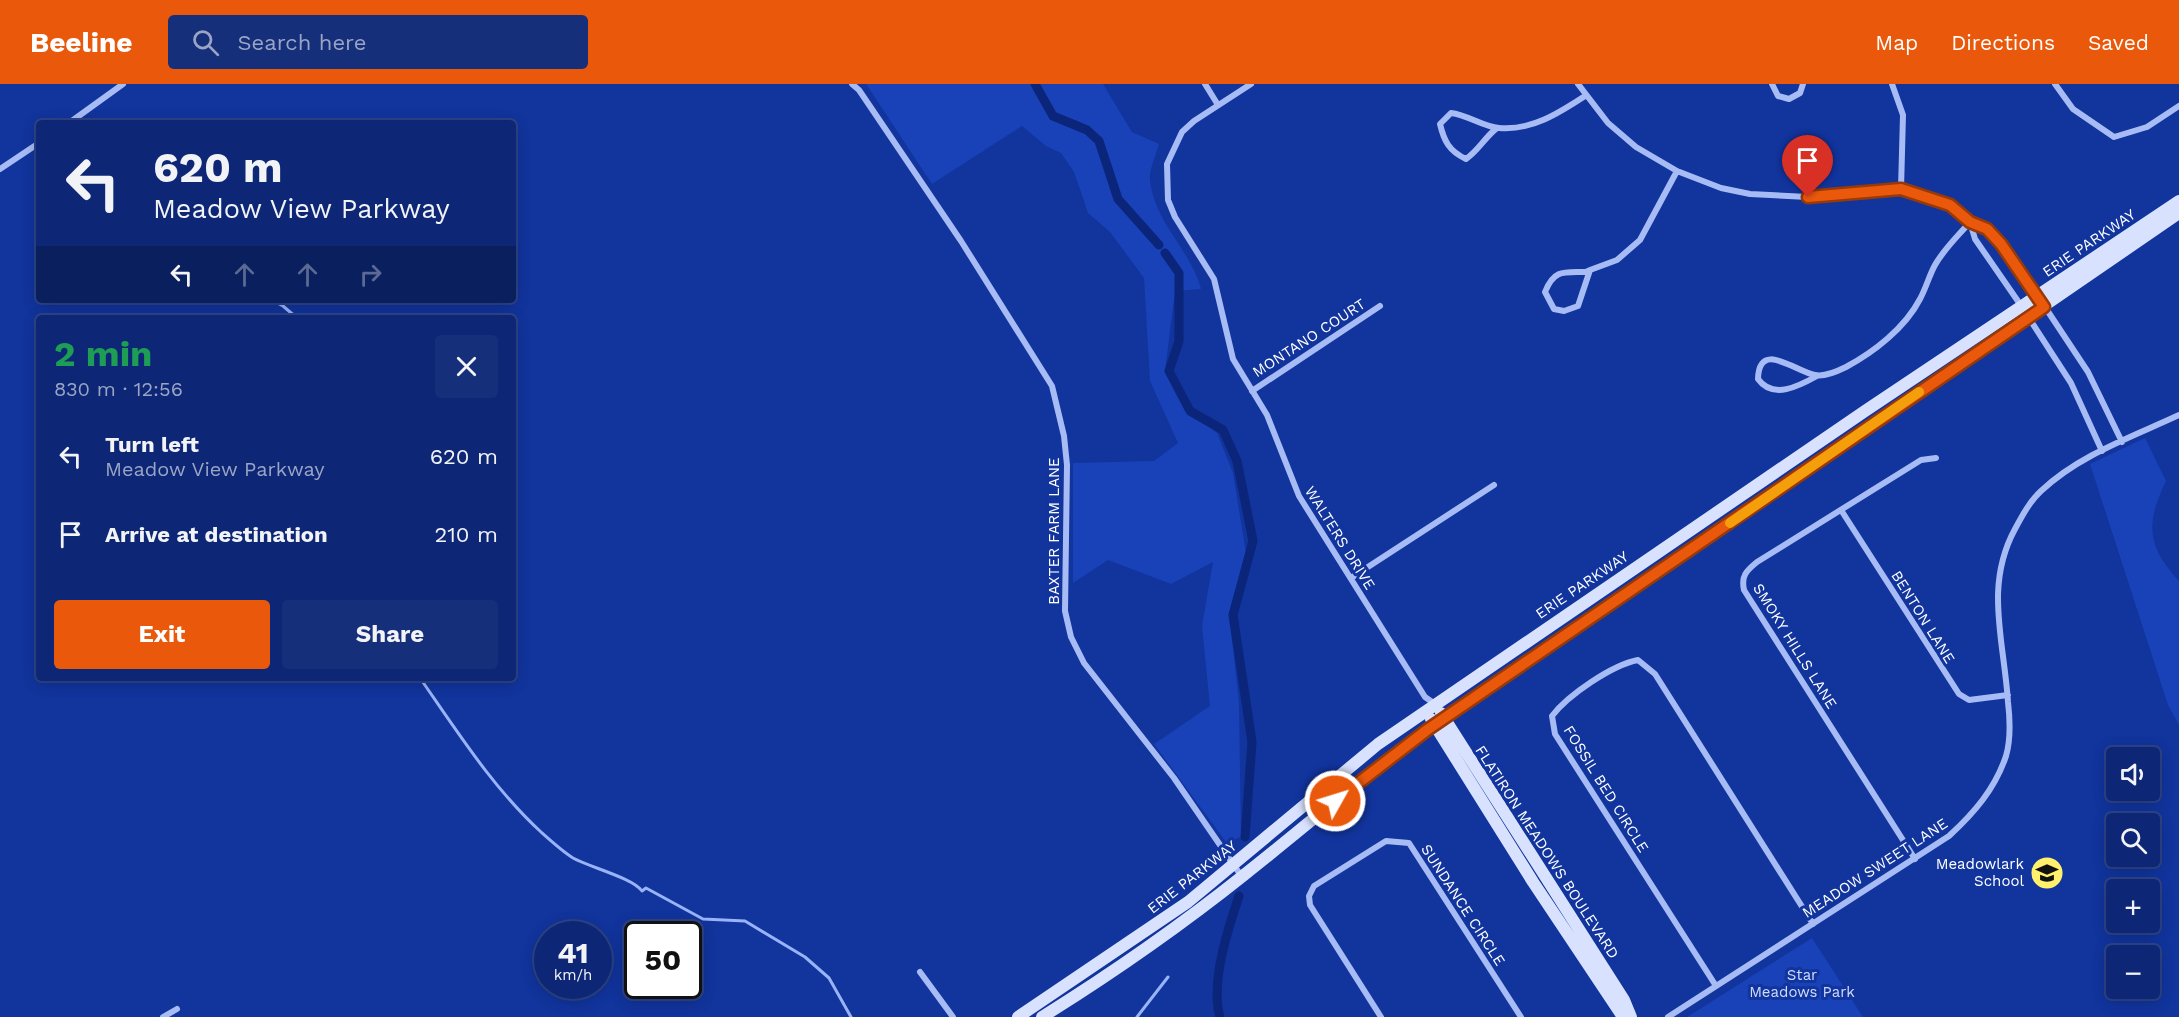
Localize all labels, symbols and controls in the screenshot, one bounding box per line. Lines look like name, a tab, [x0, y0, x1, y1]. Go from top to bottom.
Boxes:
search box	[168, 15, 588, 69]
text: Beeline	[30, 26, 132, 59]
icon: search	[189, 26, 222, 59]
text: Search here	[237, 30, 366, 55]
text: Map	[1875, 30, 1918, 55]
text: Directions	[1951, 30, 2055, 55]
text: Saved	[2088, 30, 2149, 55]
pin	[1782, 135, 1833, 197]
text: 620 m	[153, 143, 283, 192]
icon: left	[54, 144, 132, 222]
icon: arrive	[1791, 144, 1824, 177]
text: Meadow View Parkway	[153, 193, 450, 225]
street label: ERIE PARKWAY	[2039, 205, 2139, 281]
icon: left	[165, 258, 198, 291]
icon: ahead	[228, 258, 261, 291]
icon: ahead	[291, 258, 324, 291]
icon: right	[354, 258, 387, 291]
street label: MONTANO COURT	[1249, 295, 1369, 381]
text: 2 min	[54, 333, 152, 375]
button: close	[435, 335, 498, 398]
text: 830 m · 12:56	[54, 377, 183, 401]
text: Turn left	[105, 432, 199, 457]
icon: left	[54, 440, 87, 473]
text: 620 m	[430, 444, 498, 469]
text: Meadow View Parkway	[105, 457, 325, 481]
street label: BAXTER FARM LANE	[1045, 457, 1063, 605]
street label: WALTERS DRIVE	[1301, 483, 1379, 593]
icon: arrive	[54, 518, 87, 551]
text: Arrive at destination	[105, 522, 328, 547]
text: 210 m	[434, 522, 498, 547]
street label: ERIE PARKWAY	[1532, 547, 1632, 623]
street label: BENTON LANE	[1887, 567, 1959, 667]
street label: SMOKY HILLS LANE	[1749, 580, 1841, 712]
button: Exit	[54, 600, 270, 669]
button: Share	[282, 600, 498, 669]
street label: FOSSIL BED CIRCLE	[1560, 722, 1652, 856]
street label: FLATIRON MEADOWS BOULEVARD	[1471, 742, 1623, 962]
map controls	[2106, 747, 2160, 999]
button: sound	[2106, 747, 2160, 801]
position arrow	[1303, 769, 1367, 833]
button: search	[2106, 813, 2160, 867]
street label: MEADOW SWEET LANE	[1799, 814, 1951, 922]
street label: ERIE PARKWAY	[1144, 836, 1240, 917]
street label: SUNDANCE CIRCLE	[1417, 841, 1509, 969]
place label: Meadowlark School	[1936, 855, 2024, 890]
school or university icon: Meadowlark School	[2029, 855, 2065, 891]
button: +	[2106, 879, 2160, 933]
speed limit sign: 50	[624, 921, 702, 999]
text: 41	[557, 935, 589, 970]
button: −	[2106, 945, 2160, 999]
text: km/h	[554, 966, 592, 984]
park label: Star Meadows Park	[1749, 966, 1855, 1001]

